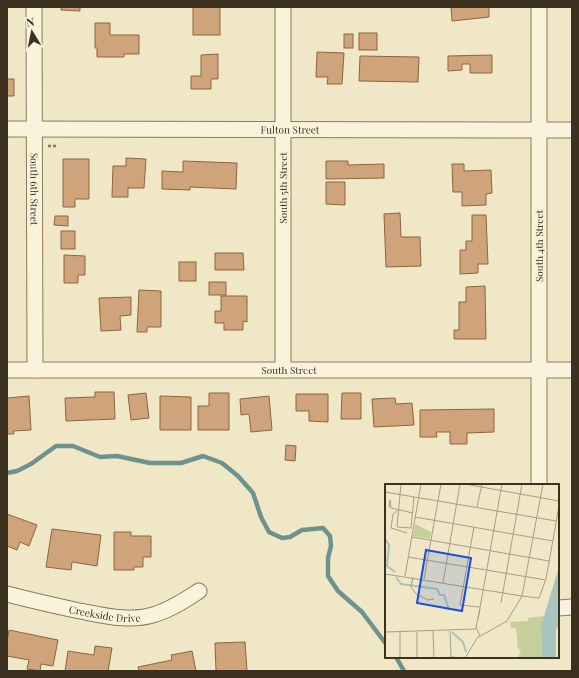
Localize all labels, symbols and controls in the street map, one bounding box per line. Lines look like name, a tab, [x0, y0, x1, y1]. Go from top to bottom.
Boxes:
north arrow	[12, 12, 52, 52]
text: N	[25, 14, 35, 30]
street label: Fulton Street	[261, 122, 320, 137]
street label: South 5th Street	[276, 152, 290, 224]
street label: South 6th Street	[27, 153, 42, 226]
street label: South 4th Street	[532, 210, 546, 282]
street label: South Street	[261, 363, 317, 377]
inset map	[385, 484, 559, 658]
street label: Creekside Drive	[68, 602, 141, 625]

